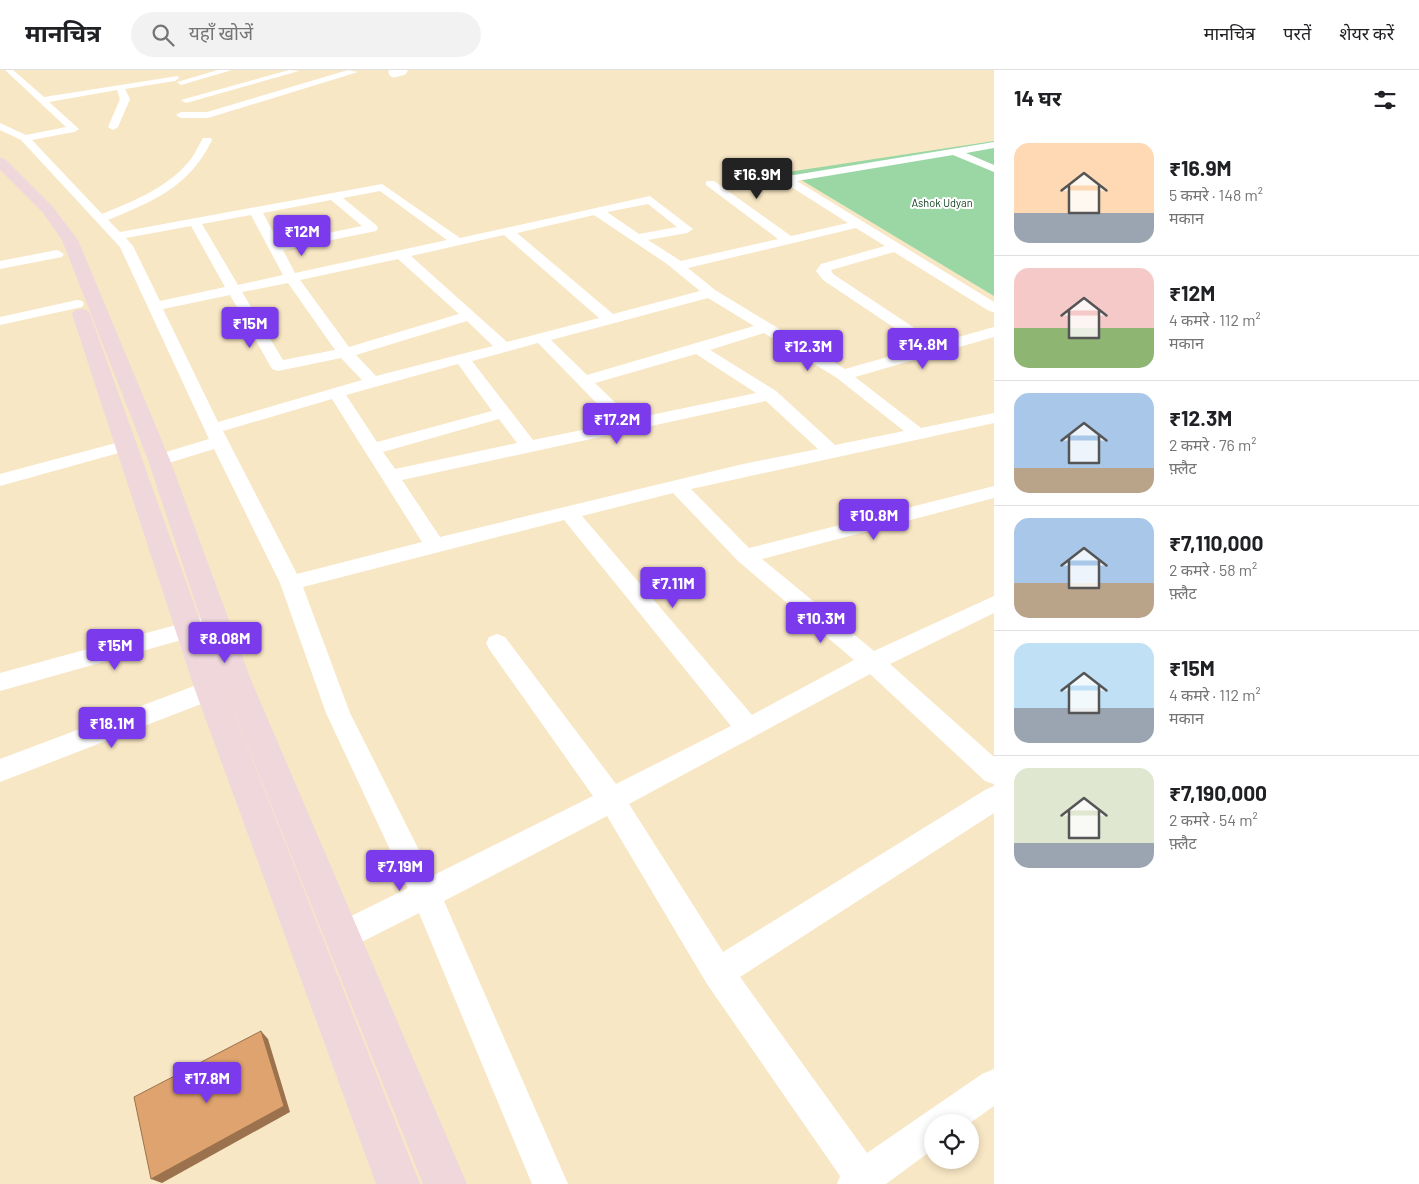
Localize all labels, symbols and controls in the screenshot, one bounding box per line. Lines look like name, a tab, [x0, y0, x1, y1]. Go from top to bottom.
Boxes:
search box	[131, 12, 481, 57]
text: मानचित्र	[25, 18, 101, 47]
icon: search	[149, 21, 177, 49]
text: यहाँ खोजें	[189, 21, 253, 44]
text: मानचित्र	[1204, 22, 1255, 44]
text: परतें	[1283, 22, 1311, 44]
text: शेयर करें	[1339, 22, 1394, 44]
text: 14 घर	[1014, 85, 1061, 110]
icon: filters	[1371, 86, 1399, 114]
text: ₹16.9M	[1169, 155, 1232, 180]
pin: ₹16.9M	[716, 158, 798, 200]
icon: home	[1054, 163, 1114, 223]
text: ₹16.9M	[733, 164, 781, 183]
text: 5 कमरे · 148 m²	[1169, 185, 1263, 204]
park label: Ashok Udyan	[911, 196, 973, 209]
text: मकान	[1169, 208, 1204, 227]
pin: ₹12M	[272, 214, 332, 257]
text: ₹12M	[284, 221, 320, 240]
text: ₹12M	[1169, 280, 1215, 305]
icon: home	[1054, 288, 1114, 348]
pin: ₹15M	[220, 306, 280, 349]
text: 4 कमरे · 112 m²	[1169, 310, 1261, 329]
text: ₹15M	[233, 313, 267, 332]
pin: ₹14.8M	[882, 328, 964, 370]
pin: ₹12.3M	[767, 330, 849, 372]
text: मकान	[1169, 333, 1204, 352]
text: ₹14.8M	[899, 334, 947, 353]
text: ₹12.3M	[784, 336, 832, 355]
pin: ₹17.2M	[576, 402, 658, 445]
text: ₹12.3M	[1169, 405, 1232, 430]
text: ₹17.2M	[594, 409, 640, 428]
icon: home	[1054, 413, 1114, 473]
text: 2 कमरे · 76 m²	[1169, 435, 1256, 454]
text: फ़्लैट	[1169, 458, 1197, 477]
pin: ₹10.8M	[833, 498, 915, 541]
text: ₹10.8M	[850, 505, 898, 524]
text: ₹7,110,000	[1169, 530, 1264, 555]
icon: home	[1054, 538, 1114, 598]
text: 2 कमरे · 58 m²	[1169, 560, 1257, 579]
pin: ₹7.11M	[632, 566, 714, 609]
text: ₹7.11M	[651, 573, 695, 592]
text: फ़्लैट	[1169, 583, 1197, 602]
pin: ₹10.3M	[780, 602, 862, 644]
text: ₹10.3M	[797, 608, 845, 627]
pin: ₹8.08M	[184, 622, 266, 664]
pin: ₹15M	[85, 628, 145, 671]
text: ₹8.08M	[200, 628, 250, 647]
text: ₹15M	[98, 635, 132, 654]
text: ₹15M	[1169, 655, 1215, 680]
icon: home	[1054, 663, 1114, 723]
text: 4 कमरे · 112 m²	[1169, 685, 1261, 704]
pin: ₹18.1M	[71, 706, 153, 749]
text: मकान	[1169, 708, 1204, 727]
text: ₹18.1M	[90, 713, 134, 732]
text: ₹7,190,000	[1169, 780, 1267, 805]
icon: home	[1054, 788, 1114, 848]
text: 2 कमरे · 54 m²	[1169, 810, 1258, 829]
text: फ़्लैट	[1169, 833, 1197, 852]
pin: ₹7.19M	[359, 850, 441, 892]
text: ₹7.19M	[377, 856, 423, 875]
pin: ₹17.8M	[166, 1062, 248, 1104]
text: ₹17.8M	[184, 1068, 230, 1087]
map controls	[924, 1114, 979, 1169]
button: locate	[924, 1114, 979, 1169]

